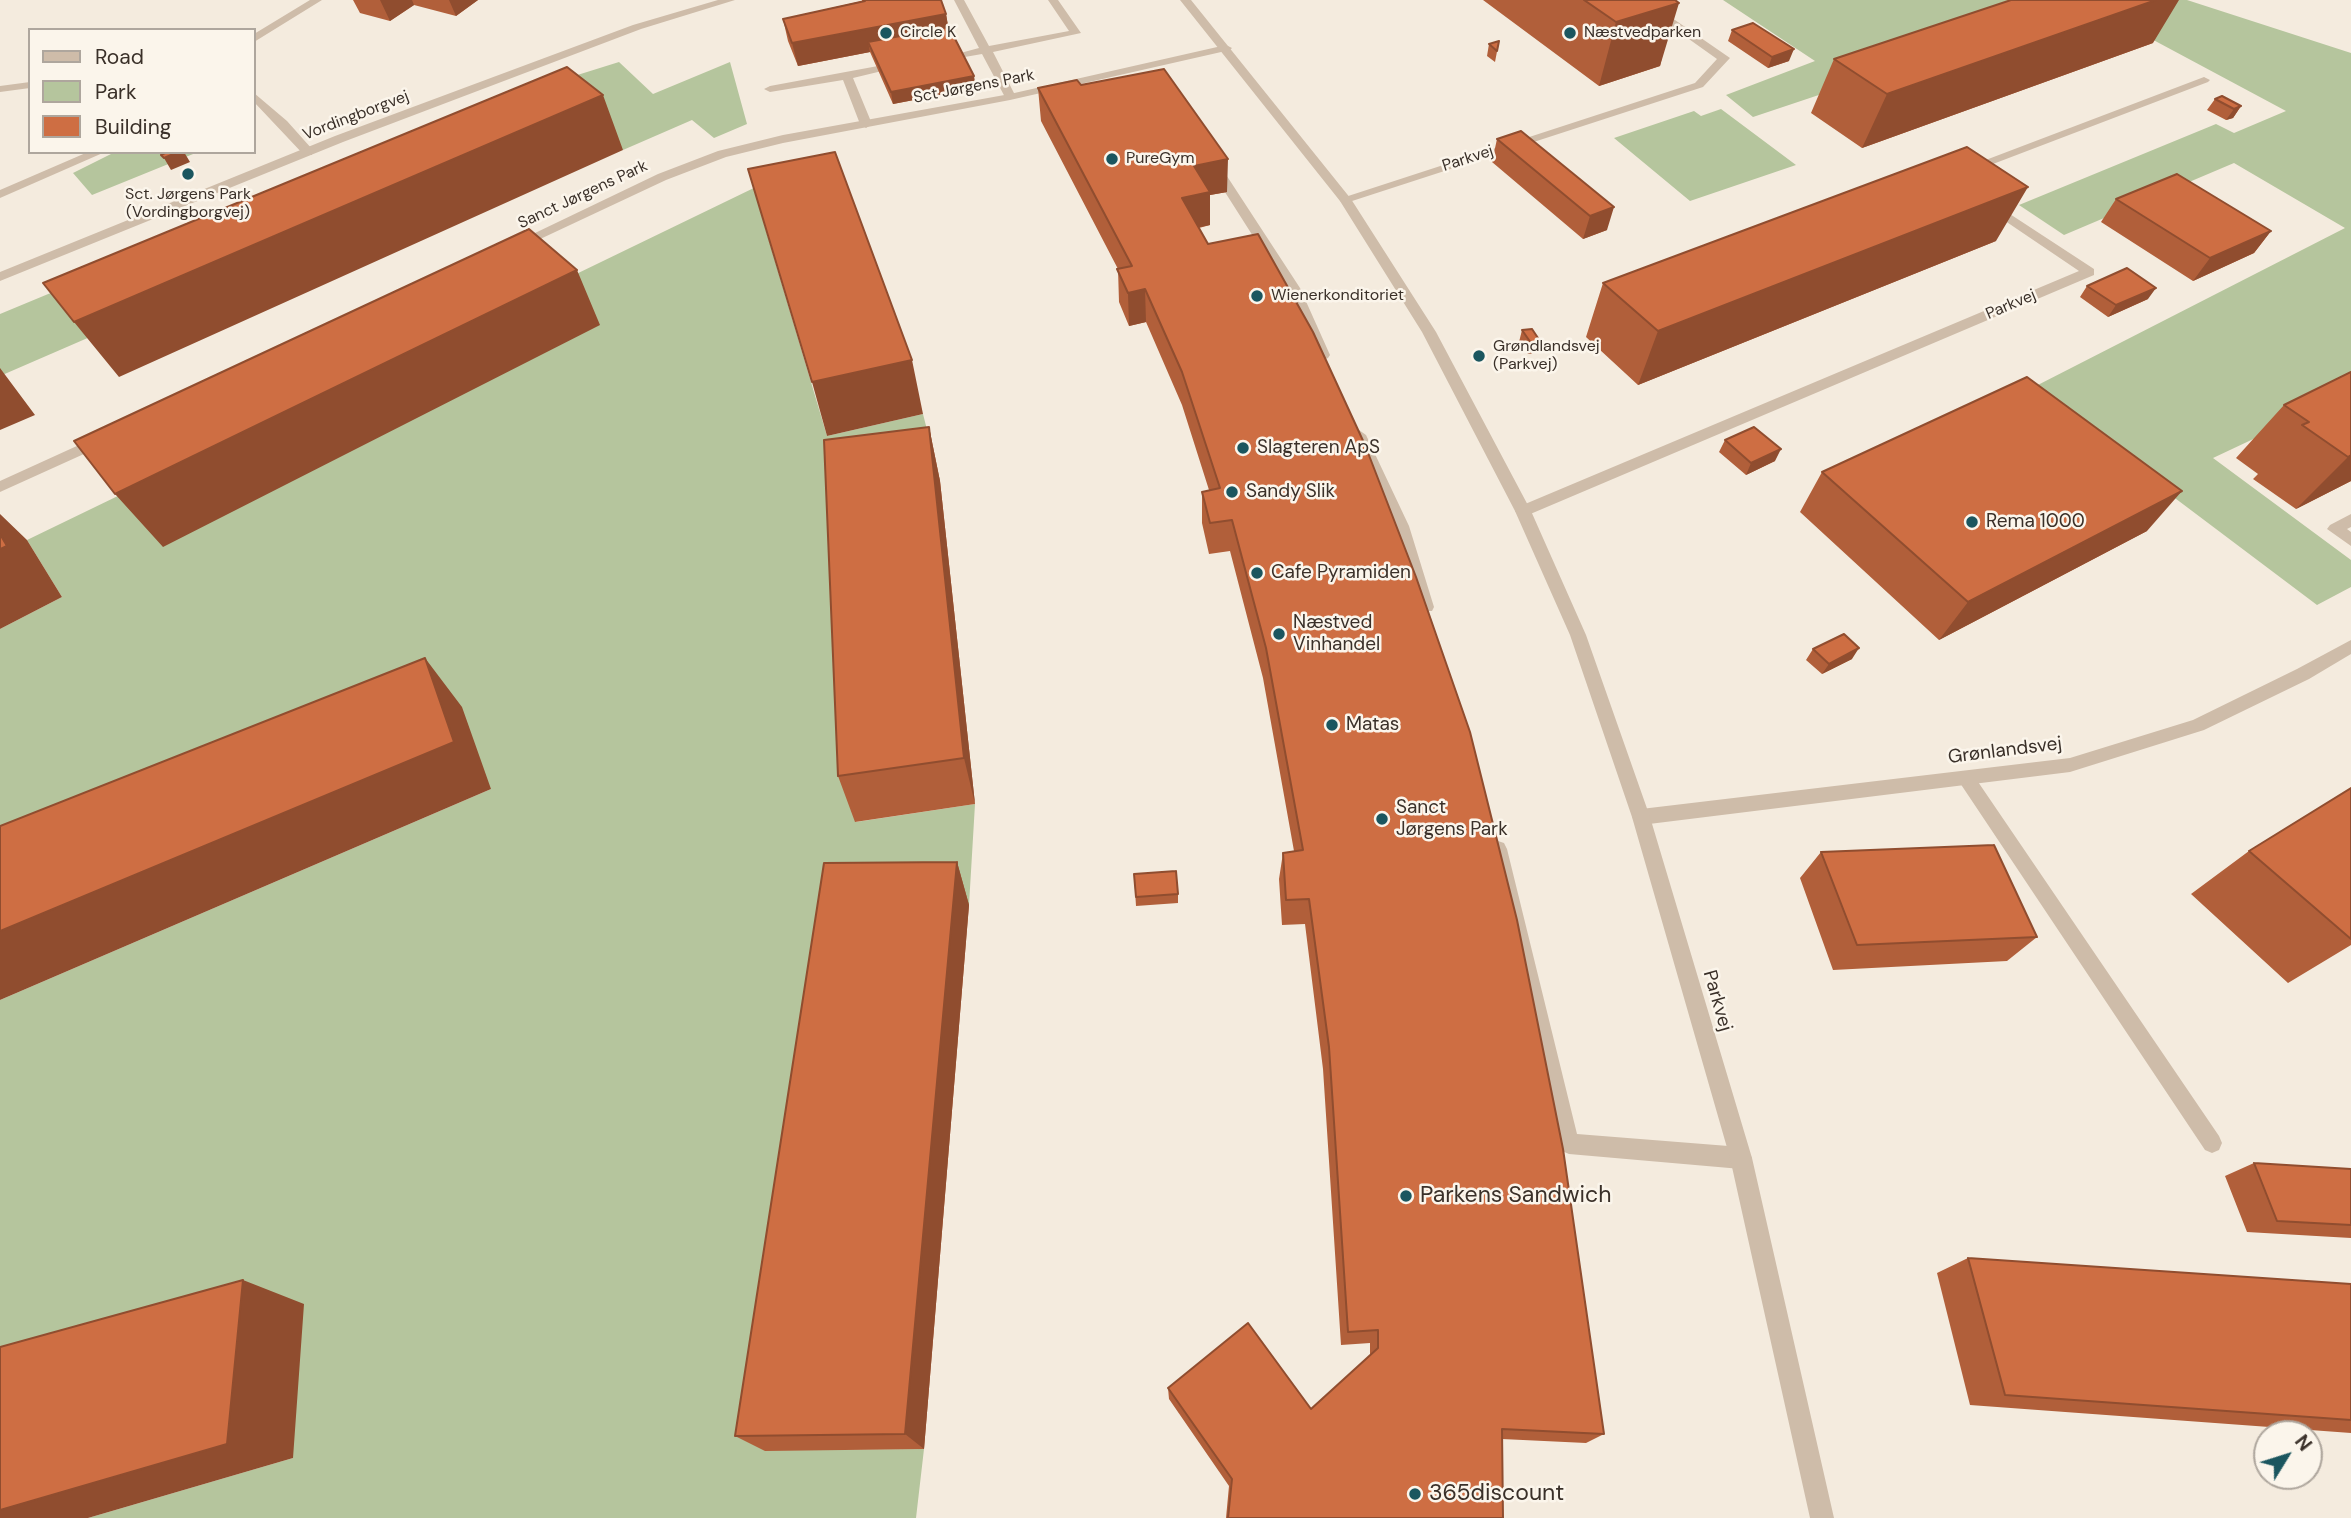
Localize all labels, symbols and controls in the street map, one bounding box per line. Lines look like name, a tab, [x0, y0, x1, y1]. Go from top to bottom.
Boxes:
place label: Circle K	[900, 23, 956, 43]
place label: Næstvedparken	[1584, 23, 1701, 43]
marker: Circle K	[878, 25, 894, 41]
marker: Næstvedparken	[1562, 25, 1578, 41]
legend	[28, 28, 256, 154]
text: Road	[95, 43, 144, 71]
street label: Sct Jørgens Park	[912, 66, 1036, 108]
text: Park	[95, 78, 136, 106]
street label: Vordingborgvej	[300, 87, 412, 145]
text: Building	[95, 113, 171, 141]
street label: Parkvej	[1440, 142, 1496, 176]
place label: PureGym	[1126, 149, 1194, 169]
marker: PureGym	[1104, 151, 1120, 167]
street label: Sanct Jørgens Park	[515, 157, 651, 233]
marker: Sct. Jørgens Park (Vordingborgvej)	[180, 166, 196, 182]
place label: Sct. Jørgens Park (Vordingborgvej)	[125, 185, 251, 223]
place label: Wienerkonditoriet	[1271, 286, 1404, 306]
street label: Parkvej	[1983, 286, 2039, 324]
marker: Wienerkonditoriet	[1249, 288, 1265, 304]
place label: Grøndlandsvej (Parkvej)	[1493, 337, 1600, 375]
marker: Grøndlandsvej (Parkvej)	[1471, 348, 1487, 364]
place label: Slagteren ApS	[1257, 437, 1380, 459]
marker: Slagteren ApS	[1235, 440, 1251, 456]
place label: Sandy Slik	[1246, 481, 1335, 503]
marker: Sandy Slik	[1224, 484, 1240, 500]
place label: Rema 1000	[1986, 511, 2085, 533]
marker: Rema 1000	[1964, 514, 1980, 530]
place label: Cafe Pyramiden	[1271, 562, 1411, 584]
marker: Cafe Pyramiden	[1249, 565, 1265, 581]
place label: Næstved Vinhandel	[1293, 612, 1380, 656]
marker: Næstved Vinhandel	[1271, 626, 1287, 642]
place label: Matas	[1346, 714, 1399, 736]
marker: Matas	[1324, 717, 1340, 733]
street label: Grønlandsvej	[1947, 733, 2063, 769]
place label: Sanct Jørgens Park	[1396, 797, 1508, 841]
marker: Sanct Jørgens Park	[1374, 811, 1390, 827]
street label: Parkvej	[1697, 968, 1737, 1034]
place label: Parkens Sandwich	[1420, 1182, 1611, 1210]
marker: Parkens Sandwich	[1398, 1188, 1414, 1204]
north arrow	[2253, 1420, 2323, 1490]
text: N	[2289, 1430, 2317, 1456]
place label: 365discount	[1429, 1480, 1564, 1508]
marker: 365discount	[1407, 1486, 1423, 1502]

